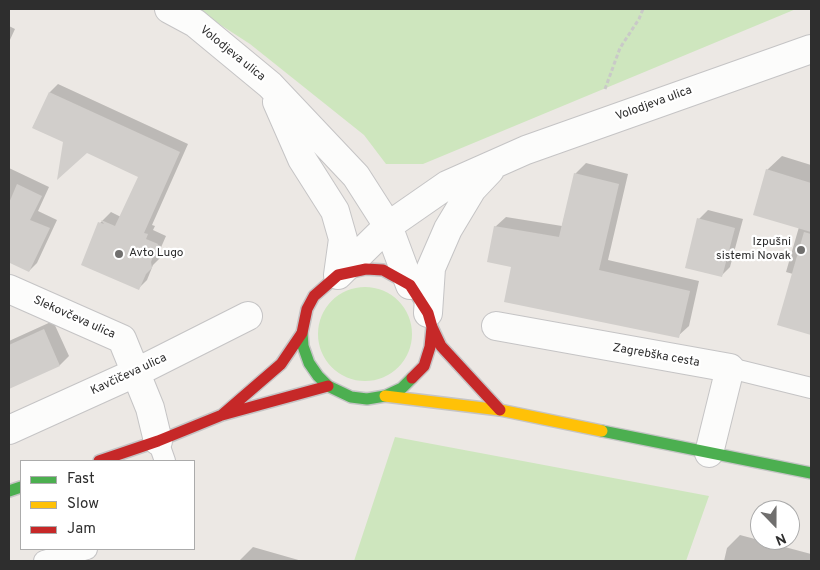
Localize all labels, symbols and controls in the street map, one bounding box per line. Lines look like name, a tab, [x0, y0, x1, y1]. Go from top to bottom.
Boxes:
street label: Volodjeva ulica	[196, 23, 268, 85]
street label: Volodjeva ulica	[614, 84, 694, 124]
place label: Izpušni sistemi Novak	[716, 236, 791, 264]
marker: Izpušni sistemi Novak	[795, 244, 807, 256]
place label: Avto Lugo	[129, 247, 184, 261]
marker: Avto Lugo	[113, 248, 125, 260]
street label: Slekovčeva ulica	[31, 293, 117, 343]
street label: Zagrebška cesta	[611, 341, 701, 371]
street label: Kavčičeva ulica	[89, 351, 169, 399]
legend	[20, 460, 195, 550]
text: Fast	[67, 470, 95, 489]
text: Slow	[67, 495, 99, 514]
north arrow	[750, 500, 800, 550]
text: Jam	[67, 520, 96, 539]
text: N	[773, 529, 788, 548]

